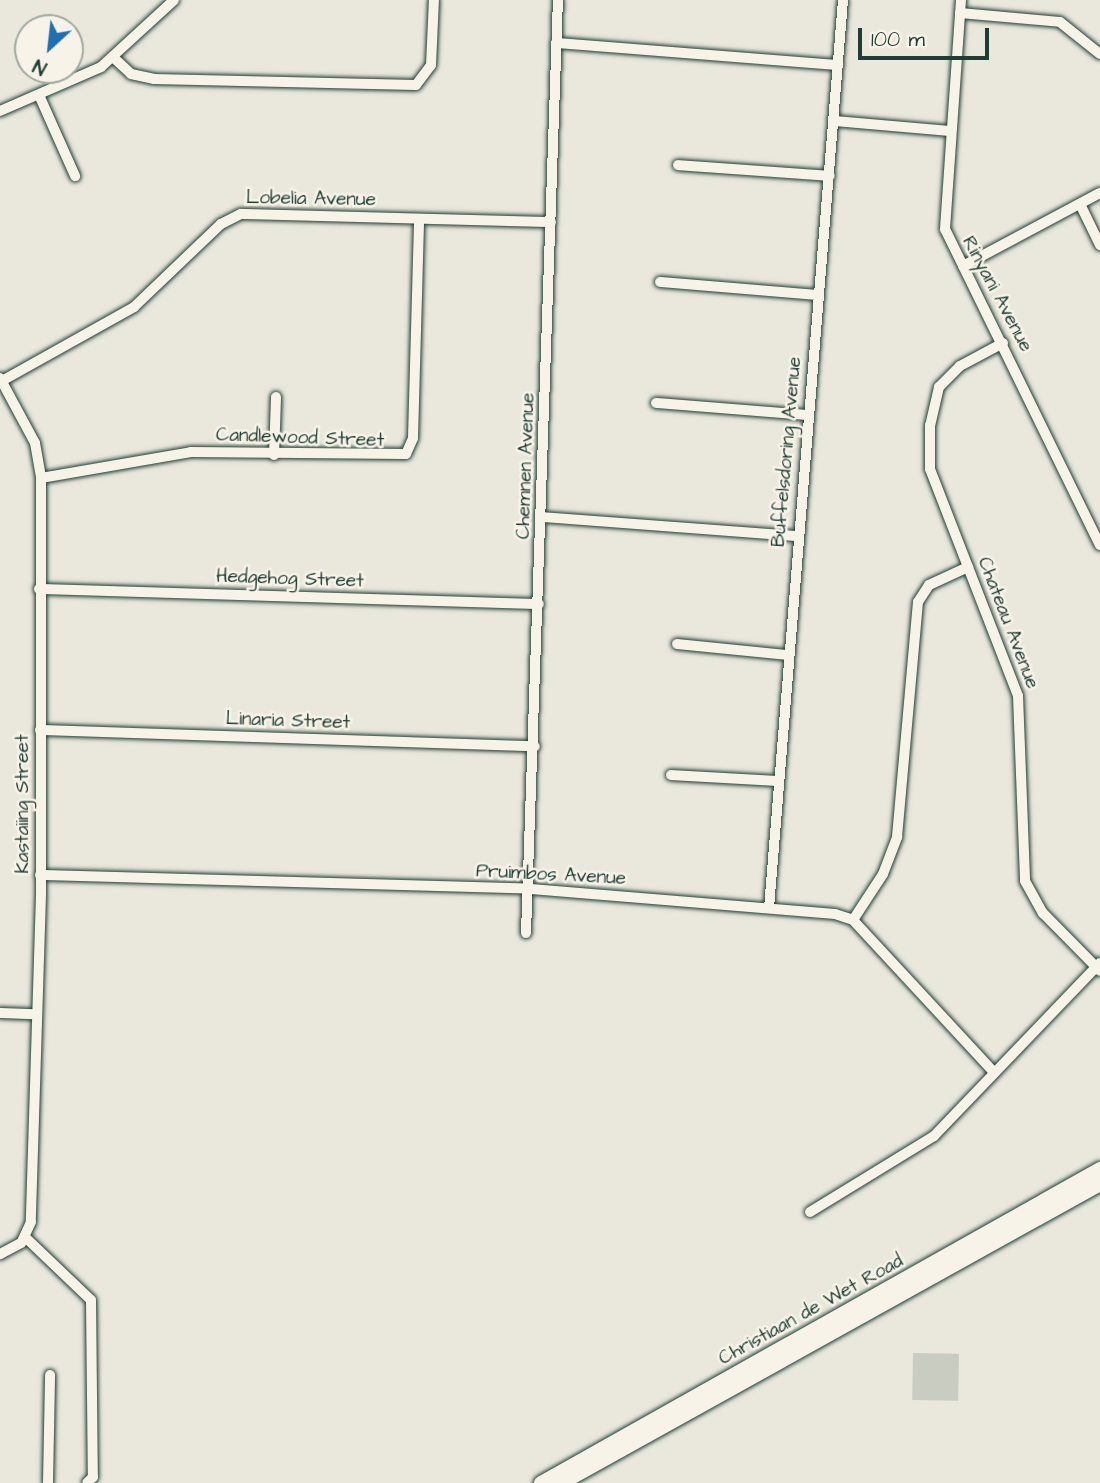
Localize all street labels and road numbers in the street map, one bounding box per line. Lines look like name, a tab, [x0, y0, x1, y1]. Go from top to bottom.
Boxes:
street label: Lobelia Avenue	[246, 186, 376, 212]
street label: Rinyani Avenue	[957, 232, 1037, 356]
street label: Buffelsdoring Avenue	[767, 356, 807, 548]
street label: Chemnen Avenue	[512, 392, 540, 540]
street label: Candlewood Street	[215, 424, 385, 452]
street label: Chateau Avenue	[972, 554, 1044, 692]
street label: Hedgehog Street	[216, 565, 364, 593]
street label: Linaria Street	[225, 707, 351, 735]
street label: Kastaiing Street	[12, 734, 34, 874]
street label: Pruimbos Avenue	[475, 860, 627, 890]
street label: Christiaan de Wet Road	[715, 1250, 907, 1370]

